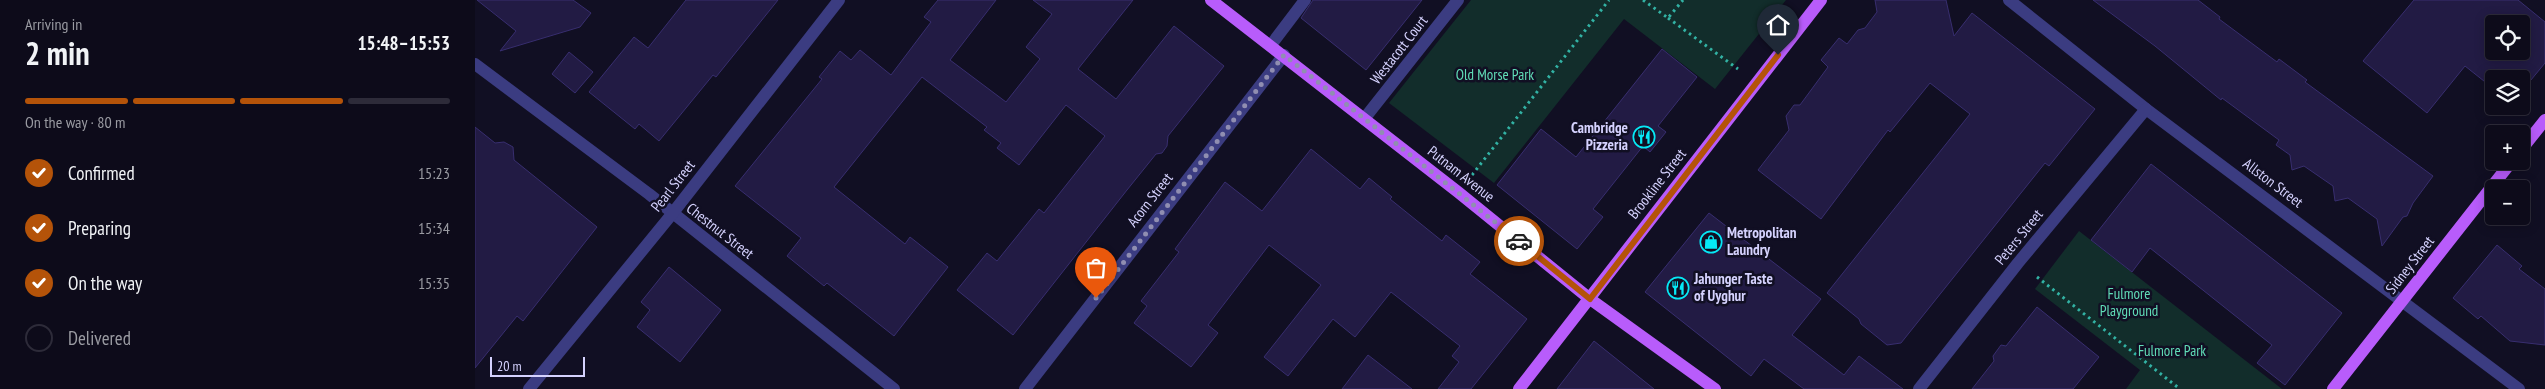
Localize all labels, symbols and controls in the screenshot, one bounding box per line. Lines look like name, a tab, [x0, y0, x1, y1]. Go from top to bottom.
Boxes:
pin	[1757, 4, 1799, 55]
icon: home	[1764, 11, 1792, 39]
street label: Westacott Court	[1366, 12, 1431, 88]
text: Arriving in	[25, 14, 82, 34]
map controls	[2485, 15, 2530, 225]
button: locate	[2485, 15, 2530, 60]
text: 15:48–15:53	[357, 31, 450, 55]
text: 2 min	[25, 32, 90, 74]
park label: Old Morse Park	[1456, 65, 1534, 84]
button: layers	[2485, 70, 2530, 115]
text: On the way · 80 m	[25, 112, 125, 132]
place label: Cambridge Pizzeria	[1571, 118, 1628, 154]
restaurant icon: Cambridge Pizzeria	[1632, 125, 1656, 149]
button: +	[2485, 125, 2530, 170]
street label: Putnam Avenue	[1424, 141, 1499, 206]
street label: Brookline Street	[1623, 145, 1690, 223]
street label: Allston Street	[2239, 154, 2307, 211]
street label: Pearl Street	[647, 156, 699, 215]
icon: check	[25, 159, 53, 187]
text: Confirmed	[68, 161, 135, 185]
text: 15:23	[418, 163, 450, 183]
street label: Acorn Street	[1123, 169, 1177, 231]
button: −	[2485, 180, 2530, 225]
street label: Chestnut Street	[683, 198, 758, 263]
street label: Peters Street	[1990, 205, 2047, 268]
icon: check	[25, 214, 53, 242]
text: Preparing	[68, 216, 131, 240]
courier	[1494, 216, 1544, 266]
text: 15:34	[418, 218, 450, 238]
place label: Metropolitan Laundry	[1727, 223, 1797, 259]
icon: car	[1505, 227, 1533, 255]
shop icon: Metropolitan Laundry	[1699, 230, 1723, 254]
street label: Sidney Street	[2381, 232, 2438, 297]
pin	[1075, 247, 1117, 298]
icon: bag	[1082, 254, 1110, 282]
icon: check	[25, 269, 53, 297]
place label: Jahunger Taste of Uyghur	[1693, 269, 1773, 305]
text: On the way	[68, 271, 142, 295]
text: 15:35	[418, 273, 450, 293]
restaurant icon: Jahunger Taste of Uyghur	[1666, 276, 1690, 300]
park label: Fulmore Playground	[2100, 284, 2158, 320]
text: Delivered	[68, 326, 131, 350]
park label: Fulmore Park	[2138, 341, 2206, 360]
scale bar	[490, 354, 585, 377]
text: 20 m	[497, 357, 522, 375]

